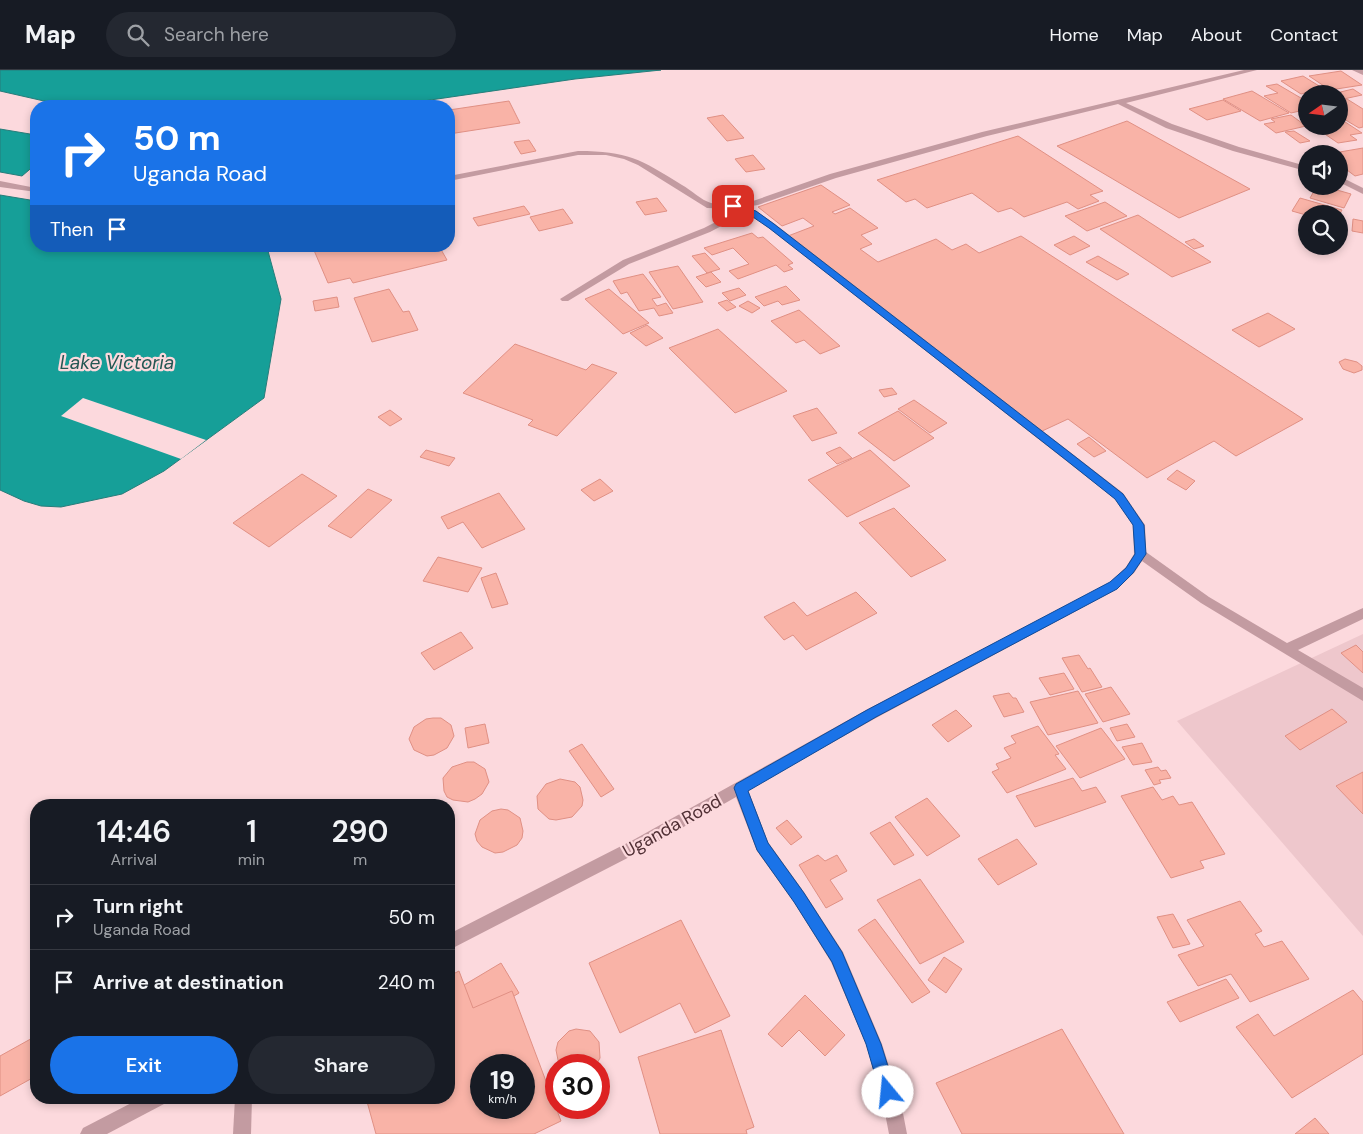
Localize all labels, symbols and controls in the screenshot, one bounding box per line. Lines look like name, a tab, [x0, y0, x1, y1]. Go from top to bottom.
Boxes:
search box	[106, 12, 456, 57]
text: Map	[25, 19, 76, 50]
icon: search	[124, 21, 152, 49]
text: Search here	[164, 22, 269, 47]
text: Home	[1049, 23, 1099, 47]
text: Map	[1127, 23, 1163, 47]
text: About	[1191, 23, 1242, 47]
text: Contact	[1270, 23, 1338, 47]
north arrow	[1298, 85, 1348, 135]
map controls	[1298, 85, 1348, 255]
text: 50 m	[133, 115, 221, 161]
icon: right	[50, 120, 115, 185]
button: sound	[1298, 145, 1348, 195]
text: Uganda Road	[133, 159, 267, 188]
pin	[712, 185, 754, 227]
icon: arrive	[719, 192, 747, 220]
button: search	[1298, 205, 1348, 255]
icon: arrive	[103, 215, 131, 243]
text: Then	[50, 217, 93, 242]
water label: Lake Victoria	[60, 350, 174, 375]
street label: Uganda Road	[618, 789, 726, 863]
text: 14:46	[96, 812, 171, 851]
text: 1	[246, 812, 257, 851]
text: 290	[331, 812, 389, 851]
text: Arrival	[111, 849, 157, 870]
text: min	[238, 849, 265, 870]
text: m	[353, 849, 367, 870]
text: Turn right	[93, 894, 183, 919]
icon: right	[50, 903, 78, 931]
text: 50 m	[388, 905, 435, 930]
text: Uganda Road	[93, 919, 191, 940]
icon: arrive	[50, 968, 78, 996]
text: Arrive at destination	[93, 970, 284, 995]
text: 240 m	[378, 970, 435, 995]
button: Exit	[50, 1036, 238, 1094]
button: Share	[248, 1036, 435, 1094]
speed limit sign: 30	[545, 1054, 610, 1119]
text: 19	[490, 1064, 515, 1097]
position arrow	[861, 1065, 913, 1117]
text: km/h	[488, 1091, 517, 1107]

